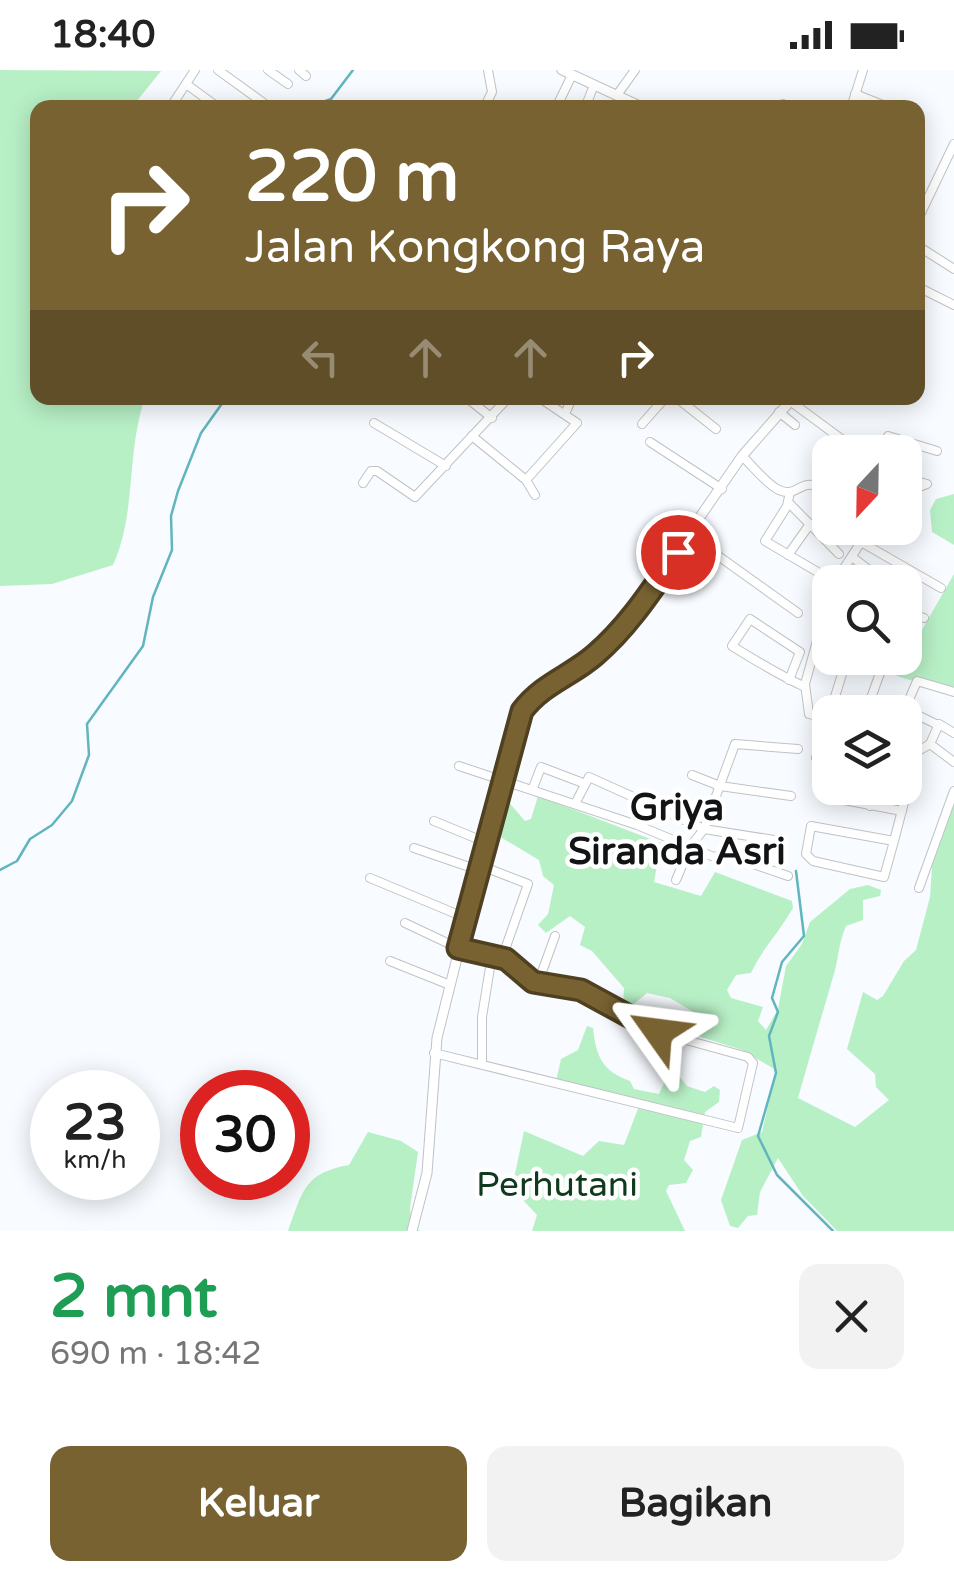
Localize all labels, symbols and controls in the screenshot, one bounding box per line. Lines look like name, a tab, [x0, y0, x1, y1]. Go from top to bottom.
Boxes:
text: 18:40	[50, 12, 155, 58]
text: 220 m	[245, 136, 459, 220]
icon: right	[80, 140, 210, 270]
text: Jalan Kongkong Raya	[245, 221, 705, 275]
icon: left	[293, 330, 348, 385]
icon: ahead	[398, 330, 453, 385]
icon: ahead	[503, 330, 558, 385]
icon: right	[608, 330, 663, 385]
north arrow	[812, 435, 922, 545]
map controls	[812, 435, 922, 805]
pin	[636, 510, 721, 595]
icon: arrive	[651, 525, 706, 580]
button: search	[812, 565, 922, 675]
button: layers	[812, 695, 922, 805]
district label: Griya Siranda Asri	[568, 785, 786, 875]
position arrow	[606, 980, 710, 1084]
speed limit sign: 30	[180, 1070, 310, 1200]
text: 23	[64, 1093, 126, 1153]
text: km/h	[64, 1145, 126, 1175]
park label: Perhutani	[476, 1164, 638, 1206]
text: 2 mnt	[50, 1261, 217, 1333]
button: close	[799, 1264, 904, 1369]
text: 690 m · 18:42	[50, 1335, 262, 1373]
button: Keluar	[50, 1446, 467, 1561]
button: Bagikan	[487, 1446, 904, 1561]

